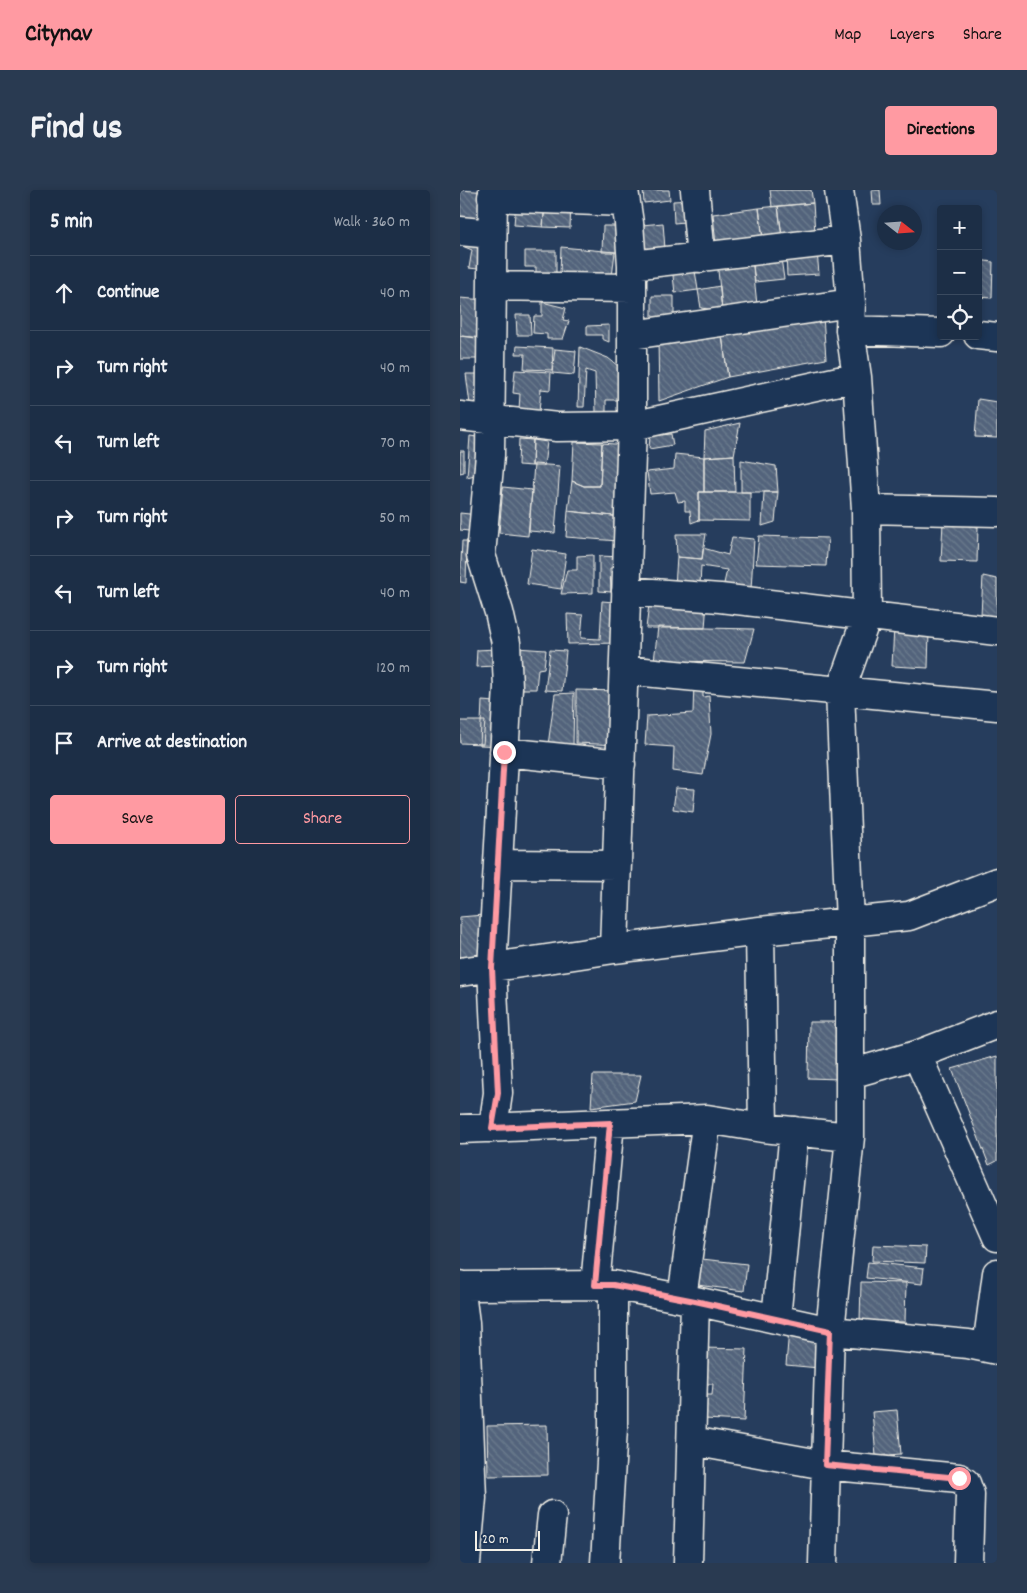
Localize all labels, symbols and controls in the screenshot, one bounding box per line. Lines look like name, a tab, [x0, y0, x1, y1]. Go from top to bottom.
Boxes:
text: Citynav	[25, 18, 92, 52]
text: Map	[834, 23, 861, 48]
text: Layers	[889, 23, 935, 48]
text: Share	[963, 23, 1002, 48]
text: Find us	[30, 105, 122, 155]
button: Directions	[885, 106, 997, 155]
north arrow	[877, 205, 922, 250]
map controls	[937, 205, 982, 340]
button: +	[937, 205, 982, 250]
text: 5 min	[50, 208, 93, 238]
text: Walk · 360 m	[334, 211, 410, 234]
button: −	[937, 250, 982, 295]
icon: ahead	[50, 279, 78, 307]
text: Continue	[97, 280, 159, 307]
text: 40 m	[380, 282, 410, 305]
button: locate	[937, 295, 982, 340]
icon: right	[50, 354, 78, 382]
text: Turn right	[97, 355, 168, 382]
text: 40 m	[380, 357, 410, 380]
icon: left	[50, 429, 78, 457]
text: Turn left	[97, 430, 160, 457]
text: 70 m	[380, 432, 410, 455]
icon: right	[50, 504, 78, 532]
text: Turn right	[97, 505, 168, 532]
text: 50 m	[379, 507, 410, 530]
icon: left	[50, 579, 78, 607]
text: Turn left	[97, 580, 160, 607]
text: 40 m	[380, 582, 410, 605]
icon: right	[50, 654, 78, 682]
text: Turn right	[97, 655, 168, 682]
text: 120 m	[376, 657, 410, 680]
icon: arrive	[50, 729, 78, 757]
text: Arrive at destination	[97, 730, 247, 757]
route end	[493, 741, 516, 764]
button: Save	[50, 795, 225, 844]
button: Share	[235, 795, 410, 844]
route start	[948, 1467, 971, 1490]
scale bar	[475, 1528, 540, 1551]
text: 20 m	[482, 1530, 509, 1550]

